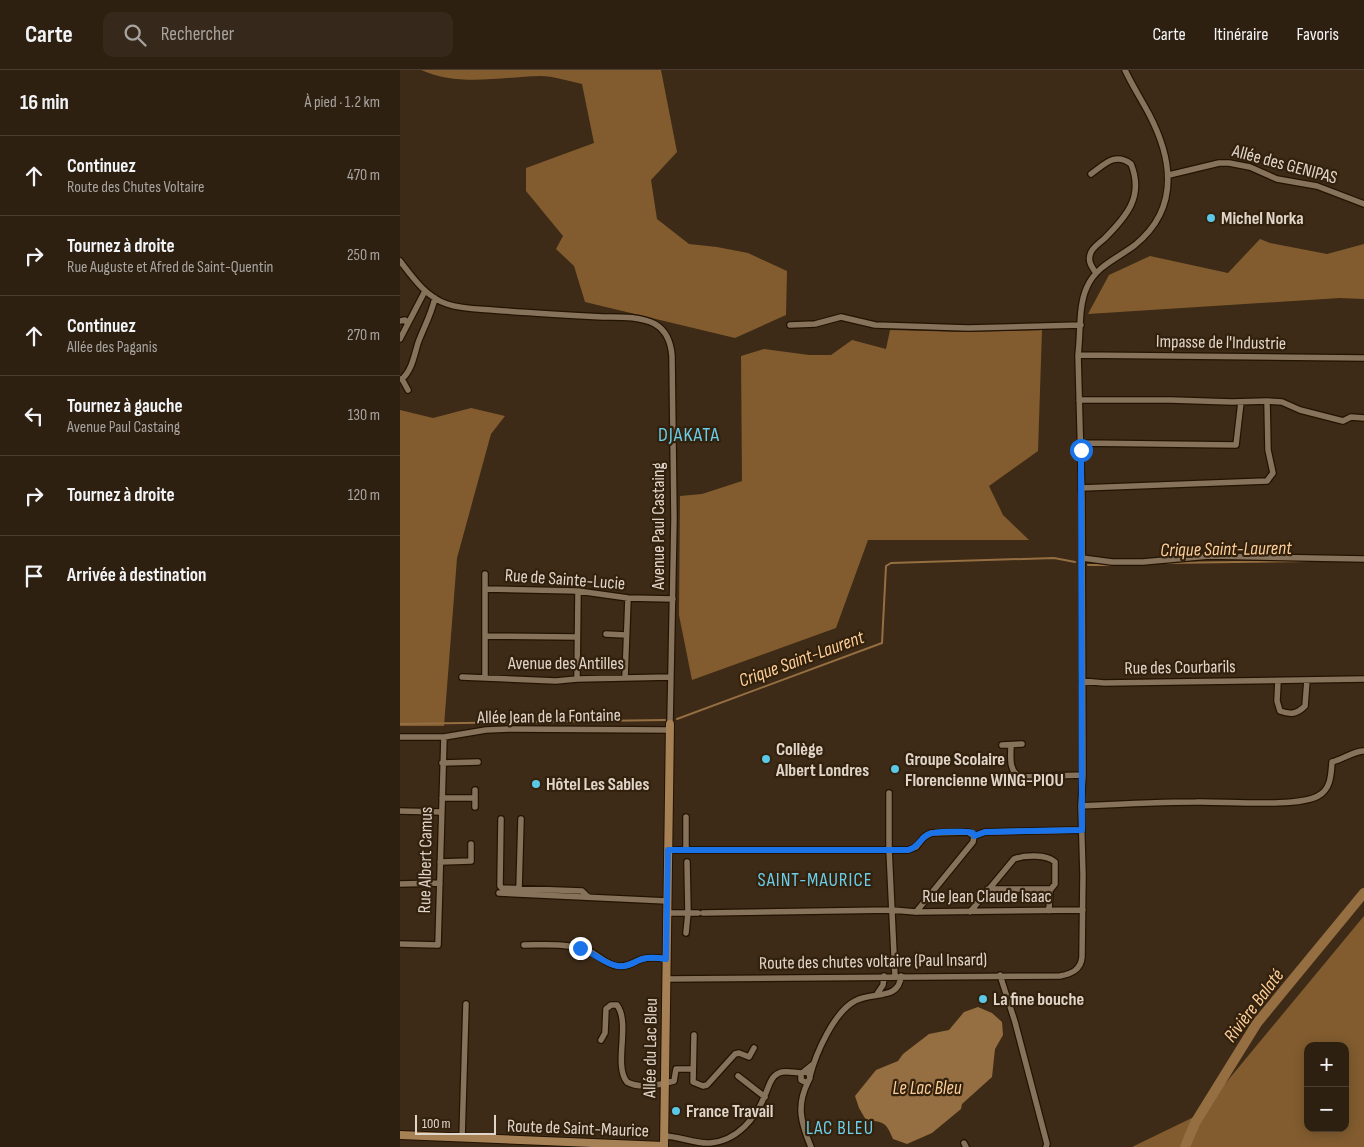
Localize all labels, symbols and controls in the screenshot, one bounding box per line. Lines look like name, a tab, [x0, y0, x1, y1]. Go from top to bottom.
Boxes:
search box	[103, 12, 453, 57]
text: Carte	[25, 20, 73, 49]
icon: search	[121, 21, 149, 49]
text: Rechercher	[161, 23, 234, 46]
text: Carte	[1152, 24, 1186, 45]
text: Itinéraire	[1214, 24, 1268, 45]
text: Favoris	[1296, 24, 1339, 45]
text: 16 min	[20, 90, 69, 115]
text: À pied · 1.2 km	[305, 93, 380, 112]
street label: Allée des GENIPAS	[1229, 140, 1340, 189]
text: Continuez	[67, 155, 136, 178]
icon: ahead	[20, 162, 48, 190]
text: 470 m	[347, 166, 380, 185]
text: Route des Chutes Voltaire	[67, 178, 204, 197]
place label: Michel Norka	[1221, 208, 1304, 229]
marker: Michel Norka	[1205, 212, 1217, 224]
text: Tournez à droite	[67, 235, 175, 258]
icon: right	[20, 242, 48, 270]
text: 250 m	[347, 246, 380, 265]
text: Rue Auguste et Afred de Saint-Quentin	[67, 258, 273, 277]
text: Continuez	[67, 315, 136, 338]
icon: ahead	[20, 322, 48, 350]
text: 270 m	[347, 326, 380, 345]
street label: Impasse de l'Industrie	[1156, 331, 1286, 354]
text: Allée des Paganis	[67, 338, 157, 357]
text: Tournez à gauche	[67, 395, 183, 418]
icon: left	[20, 402, 48, 430]
text: 130 m	[348, 406, 380, 425]
text: Avenue Paul Castaing	[67, 418, 180, 437]
district label: DJAKATA	[658, 423, 720, 447]
route start	[1070, 439, 1093, 462]
street label: Avenue Paul Castaing	[648, 462, 669, 591]
icon: right	[20, 482, 48, 510]
text: Tournez à droite	[67, 484, 175, 507]
text: 120 m	[348, 486, 380, 505]
water label: Crique Saint-Laurent	[1160, 537, 1293, 562]
icon: arrive	[20, 562, 48, 590]
text: Arrivée à destination	[67, 564, 207, 587]
street label: Rue de Sainte-Lucie	[504, 565, 626, 594]
water label: Crique Saint-Laurent	[736, 626, 869, 693]
street label: Avenue des Antilles	[507, 653, 624, 674]
street label: Rue des Courbarils	[1124, 656, 1236, 679]
street label: Allée Jean de la Fontaine	[476, 705, 621, 728]
place label: Collège Albert Londres	[775, 739, 869, 781]
place label: Groupe Scolaire Florencienne WING-PIOU	[905, 749, 1064, 791]
marker: Collège Albert Londres	[760, 753, 772, 765]
marker: Groupe Scolaire Florencienne WING-PIOU	[889, 763, 901, 775]
place label: Hôtel Les Sables	[546, 774, 649, 795]
marker: Hôtel Les Sables	[530, 778, 542, 790]
street label: Rue Albert Camus	[414, 807, 437, 913]
district label: SAINT-MAURICE	[758, 869, 872, 892]
street label: Rue Jean Claude Isaac	[922, 886, 1052, 907]
route end	[569, 937, 592, 960]
street label: Route des chutes voltaire (Paul Insard)	[759, 949, 987, 974]
water label: Rivière Balaté	[1219, 964, 1290, 1047]
place label: La fine bouche	[993, 989, 1084, 1010]
marker: La fine bouche	[977, 993, 989, 1005]
street label: Allée du Lac Bleu	[639, 998, 662, 1099]
map controls	[1304, 1042, 1349, 1132]
button: +	[1304, 1042, 1349, 1087]
water label: Le Lac Bleu	[893, 1077, 962, 1100]
button: −	[1304, 1087, 1349, 1132]
place label: France Travail	[686, 1101, 773, 1122]
marker: France Travail	[670, 1105, 682, 1117]
scale bar	[415, 1112, 496, 1135]
text: 100 m	[422, 1115, 451, 1132]
street label: Route de Saint-Maurice	[507, 1116, 649, 1141]
district label: LAC BLEU	[806, 1117, 874, 1140]

